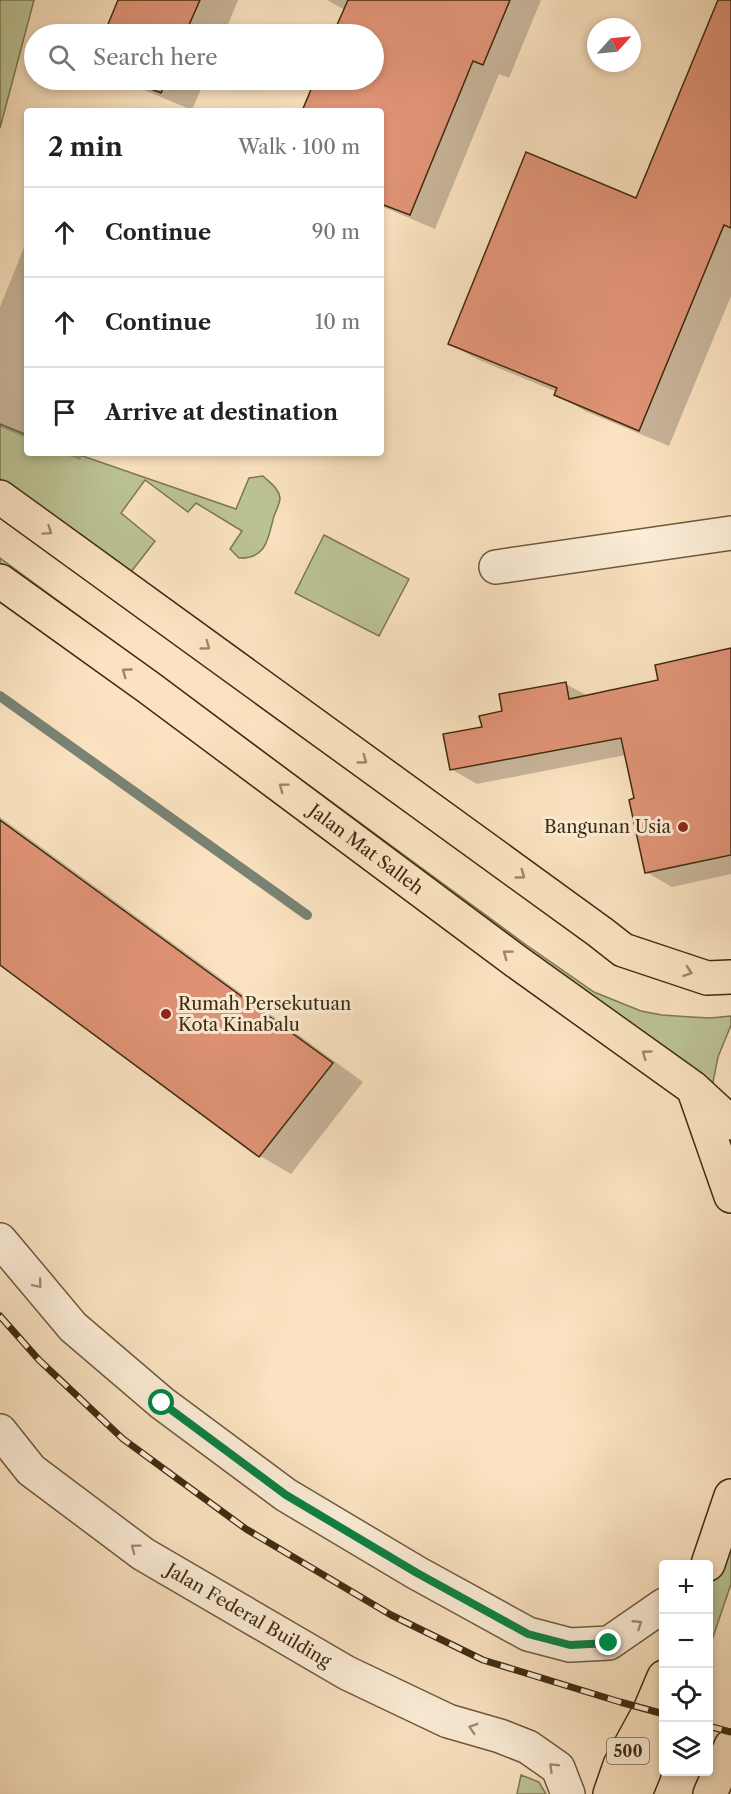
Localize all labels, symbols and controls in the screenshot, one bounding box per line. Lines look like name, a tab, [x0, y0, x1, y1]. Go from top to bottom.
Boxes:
north arrow	[587, 18, 641, 72]
search box	[24, 24, 384, 90]
icon: search	[45, 41, 78, 74]
text: Search here	[93, 44, 218, 71]
text: 2 min	[48, 131, 123, 163]
text: Walk · 100 m	[238, 135, 360, 159]
icon: ahead	[48, 216, 81, 249]
text: Continue	[105, 219, 211, 246]
text: 90 m	[312, 220, 360, 244]
icon: ahead	[48, 306, 81, 339]
text: Continue	[105, 309, 211, 336]
text: 10 m	[315, 310, 360, 334]
icon: arrive	[48, 396, 81, 429]
text: Arrive at destination	[105, 399, 338, 426]
one-way arrow	[41, 524, 52, 535]
one-way arrow	[199, 638, 210, 649]
one-way arrow	[121, 668, 132, 679]
one-way arrow	[357, 753, 368, 764]
one-way arrow	[278, 784, 289, 795]
street label: Jalan Mat Salleh	[302, 798, 428, 899]
place label: Bangunan Usia	[544, 816, 671, 838]
marker: Bangunan Usia	[676, 820, 690, 834]
one-way arrow	[514, 868, 525, 879]
one-way arrow	[502, 950, 513, 961]
one-way arrow	[682, 965, 693, 977]
place label: Rumah Persekutuan Kota Kinabalu	[178, 993, 351, 1036]
marker: Rumah Persekutuan Kota Kinabalu	[159, 1007, 173, 1021]
one-way arrow	[642, 1050, 653, 1061]
one-way arrow	[30, 1277, 41, 1288]
route start	[148, 1389, 174, 1415]
one-way arrow	[131, 1544, 142, 1555]
street label: Jalan Federal Building	[159, 1557, 336, 1673]
map controls	[659, 1560, 713, 1776]
button: +	[659, 1560, 713, 1614]
button: −	[659, 1614, 713, 1668]
one-way arrow	[632, 1619, 642, 1631]
route end	[595, 1629, 621, 1655]
button: locate	[659, 1668, 713, 1722]
button: layers	[659, 1722, 713, 1776]
one-way arrow	[468, 1723, 479, 1735]
road number: 500	[607, 1738, 649, 1764]
one-way arrow	[550, 1763, 560, 1774]

